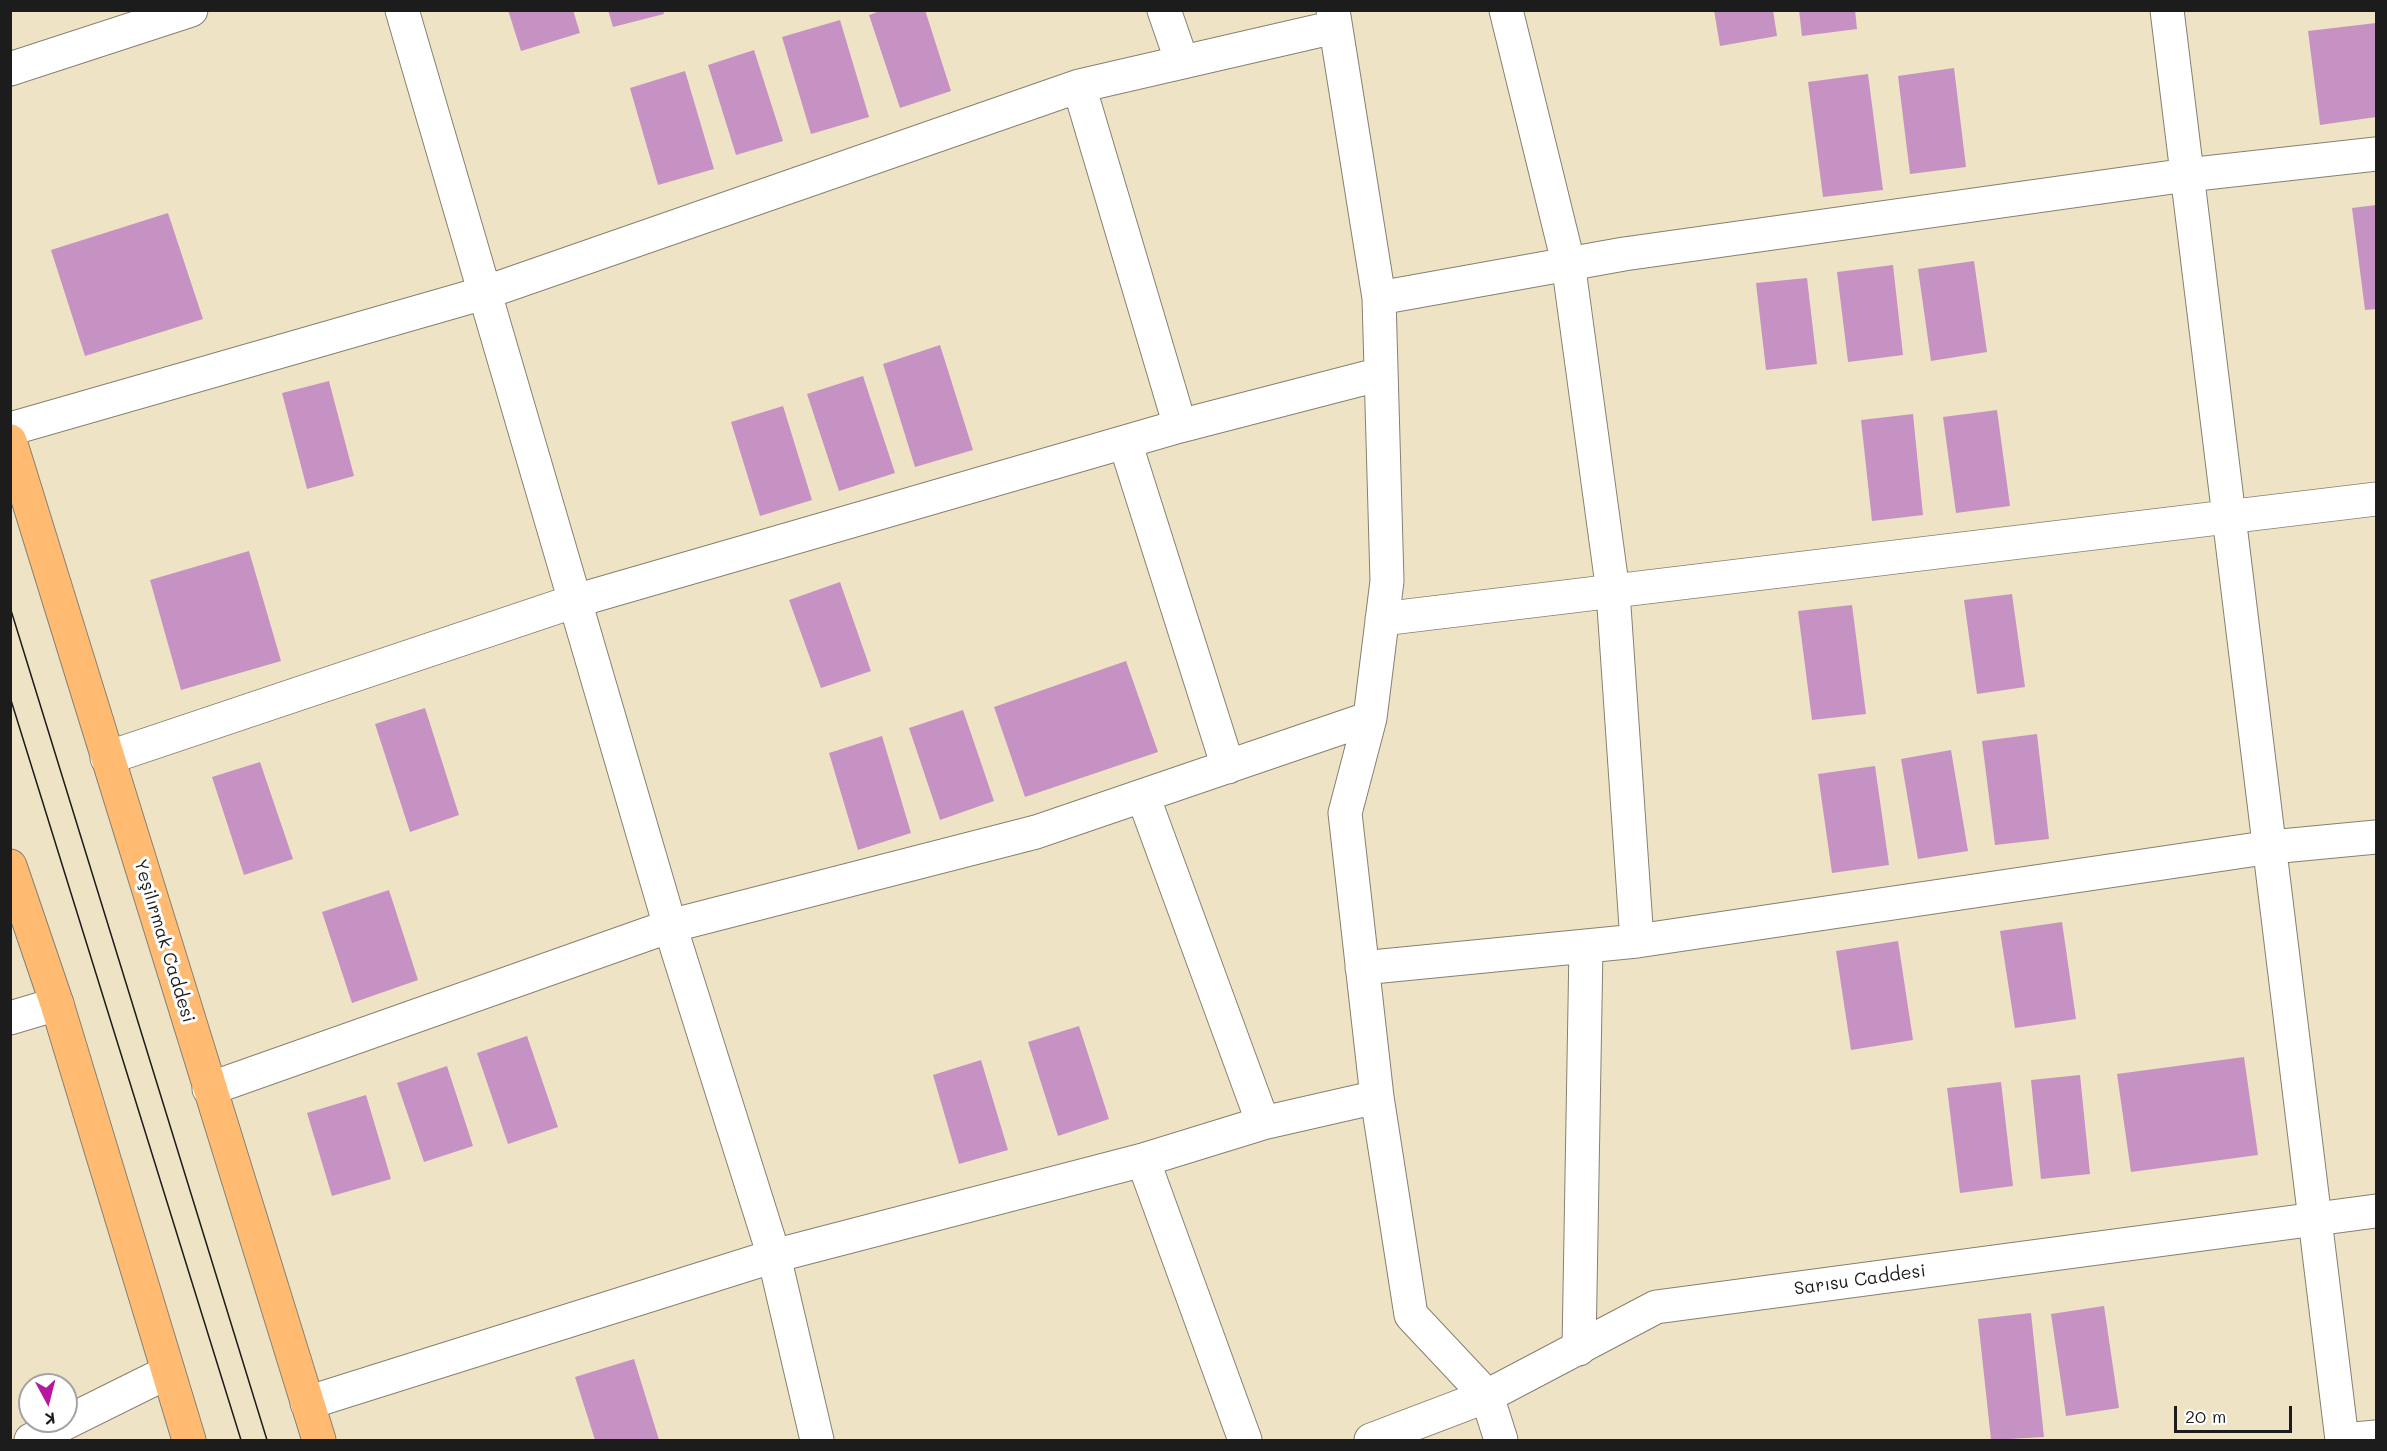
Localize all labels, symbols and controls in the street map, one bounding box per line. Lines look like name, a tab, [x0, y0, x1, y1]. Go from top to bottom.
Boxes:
street label: Yeşilırmak Caddesi	[129, 857, 199, 1025]
street label: Sarısu Caddesi	[1793, 1260, 1927, 1300]
north arrow	[18, 1373, 78, 1433]
scale bar	[2177, 1394, 2296, 1432]
text: 20 m	[2185, 1404, 2226, 1428]
text: K	[44, 1408, 57, 1430]

